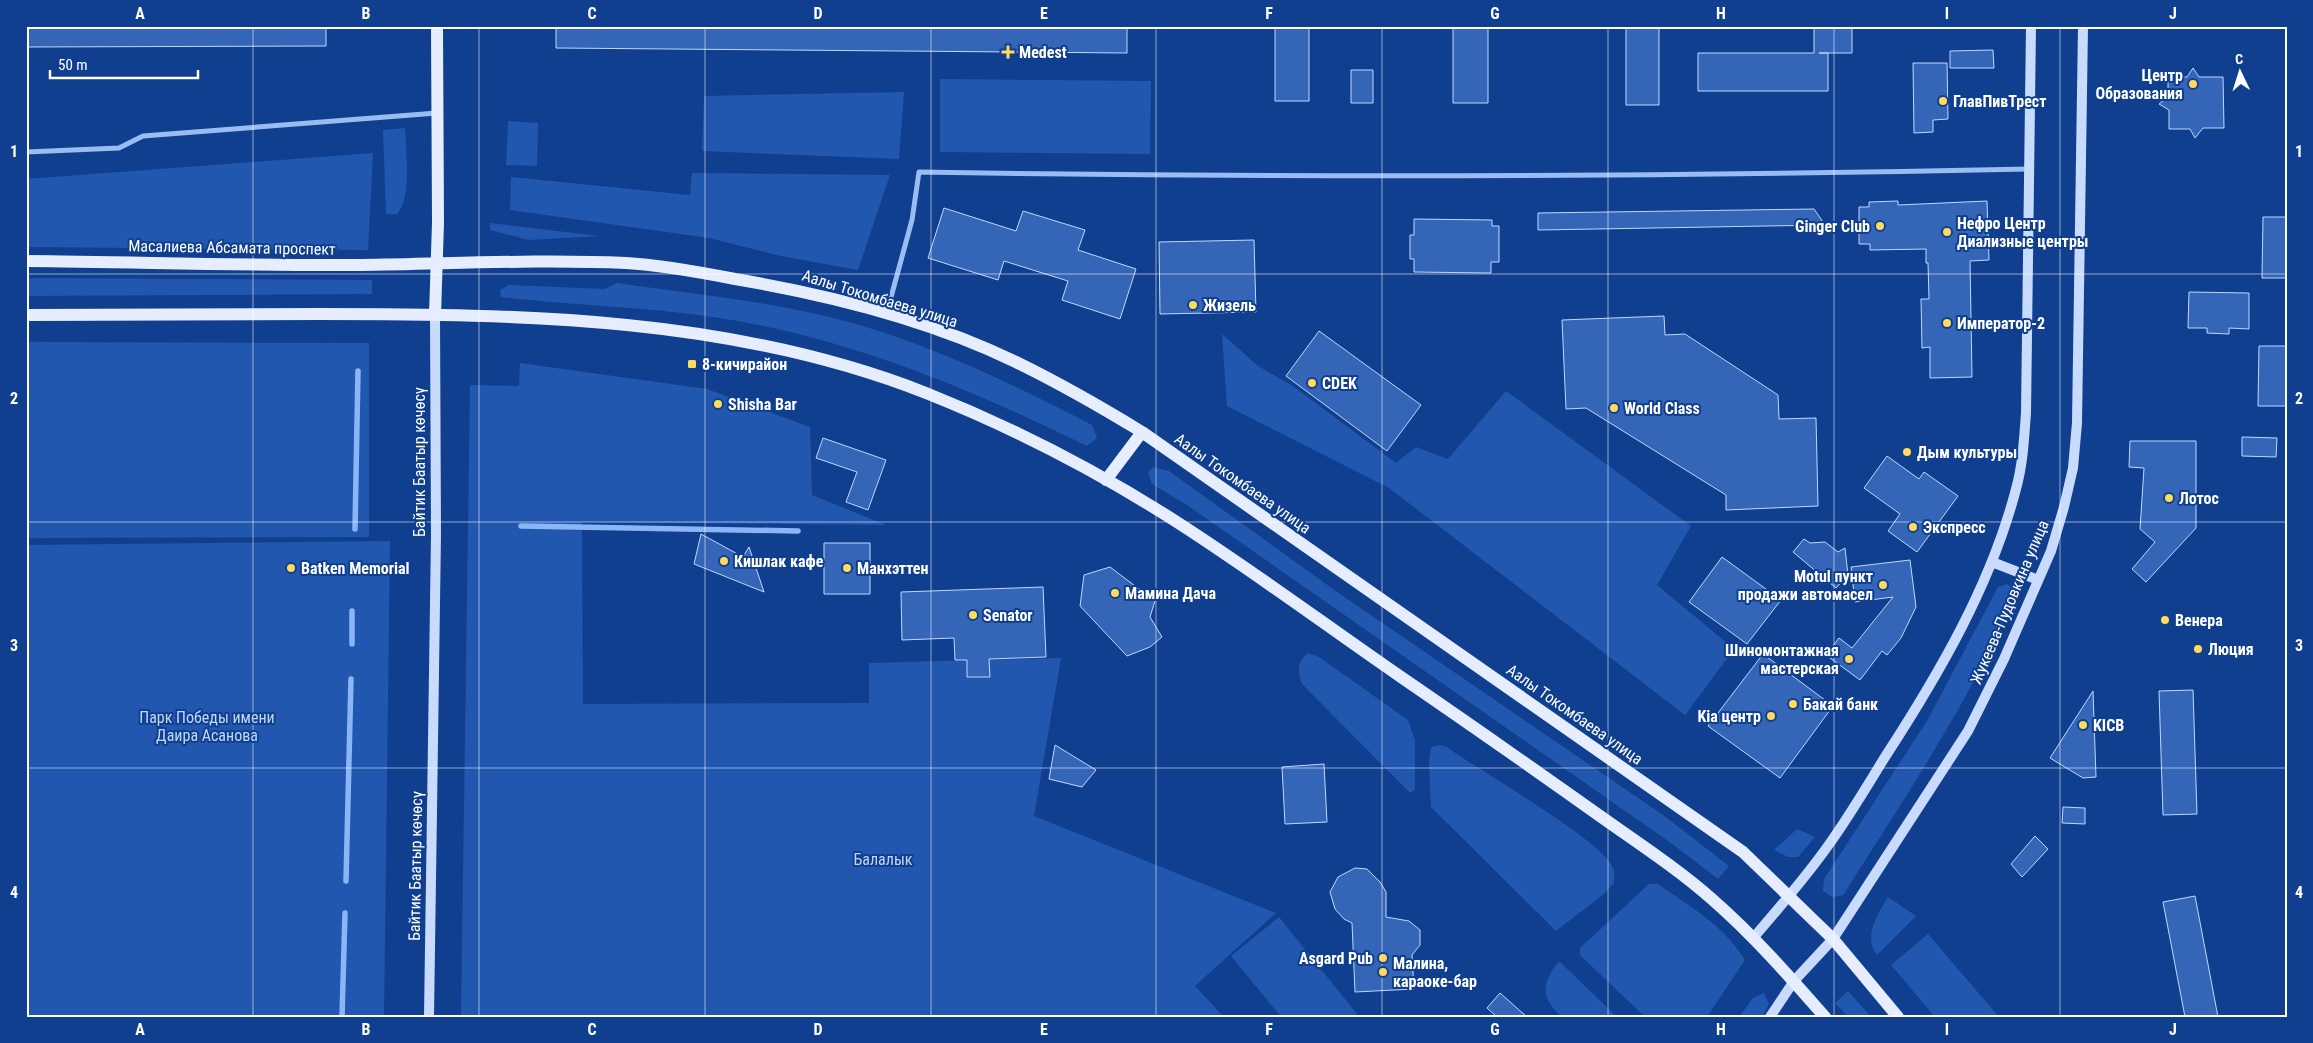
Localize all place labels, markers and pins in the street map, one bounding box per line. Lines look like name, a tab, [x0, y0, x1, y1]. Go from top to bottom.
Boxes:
place label: Medest	[1019, 43, 1067, 62]
marker: Medest	[1001, 45, 1015, 59]
place label: Центр Образования	[2095, 66, 2183, 103]
marker: Центр Образования	[2187, 78, 2199, 90]
place label: ГлавПивТрест	[1953, 92, 2046, 111]
marker: ГлавПивТрест	[1937, 95, 1949, 107]
place label: Нефро Центр Диализные центры	[1957, 214, 2089, 251]
place label: Ginger Club	[1795, 217, 1870, 236]
marker: Ginger Club	[1874, 220, 1886, 232]
marker: Нефро Центр Диализные центры	[1941, 226, 1953, 238]
place label: Жизель	[1203, 296, 1256, 315]
marker: Жизель	[1187, 299, 1199, 311]
place label: Император-2	[1957, 314, 2045, 333]
marker: Император-2	[1941, 317, 1953, 329]
place label: 8-кичирайон	[702, 355, 787, 374]
marker: 8-кичирайон	[686, 358, 698, 370]
place label: CDEK	[1322, 374, 1357, 393]
marker: CDEK	[1306, 377, 1318, 389]
place label: Shisha Bar	[728, 395, 797, 414]
marker: Shisha Bar	[712, 398, 724, 410]
place label: World Class	[1624, 399, 1700, 418]
marker: World Class	[1608, 402, 1620, 414]
place label: Дым культуры	[1917, 443, 2017, 462]
marker: Дым культуры	[1901, 446, 1913, 458]
place label: Лотос	[2179, 489, 2219, 508]
marker: Лотос	[2163, 492, 2175, 504]
place label: Экспресс	[1923, 518, 1986, 537]
marker: Экспресс	[1907, 521, 1919, 533]
place label: Кишлак кафе	[734, 552, 824, 571]
marker: Кишлак кафе	[718, 555, 730, 567]
place label: Batken Memorial	[301, 559, 410, 578]
place label: Манхэттен	[857, 559, 929, 578]
marker: Batken Memorial	[285, 562, 297, 574]
marker: Манхэттен	[841, 562, 853, 574]
place label: Motul пункт продажи автомасел	[1738, 567, 1873, 604]
marker: Motul пункт продажи автомасел	[1877, 579, 1889, 591]
place label: Мамина Дача	[1125, 584, 1216, 603]
marker: Мамина Дача	[1109, 587, 1121, 599]
place label: Senator	[983, 606, 1033, 625]
marker: Senator	[967, 609, 979, 621]
place label: Венера	[2175, 611, 2223, 630]
marker: Венера	[2159, 614, 2171, 626]
place label: Люция	[2208, 640, 2254, 659]
place label: Шиномонтажная мастерская	[1725, 641, 1839, 678]
marker: Люция	[2192, 643, 2204, 655]
marker: Шиномонтажная мастерская	[1843, 653, 1855, 665]
place label: Бакай банк	[1803, 695, 1878, 714]
marker: Бакай банк	[1787, 698, 1799, 710]
place label: Kia центр	[1697, 707, 1761, 726]
marker: Kia центр	[1765, 710, 1777, 722]
place label: KICB	[2093, 716, 2124, 735]
marker: KICB	[2077, 719, 2089, 731]
place label: Asgard Pub	[1299, 949, 1373, 968]
marker: Asgard Pub	[1377, 952, 1389, 964]
place label: Малина, караоке-бар	[1393, 954, 1477, 991]
marker: Малина, караоке-бар	[1377, 966, 1389, 978]

